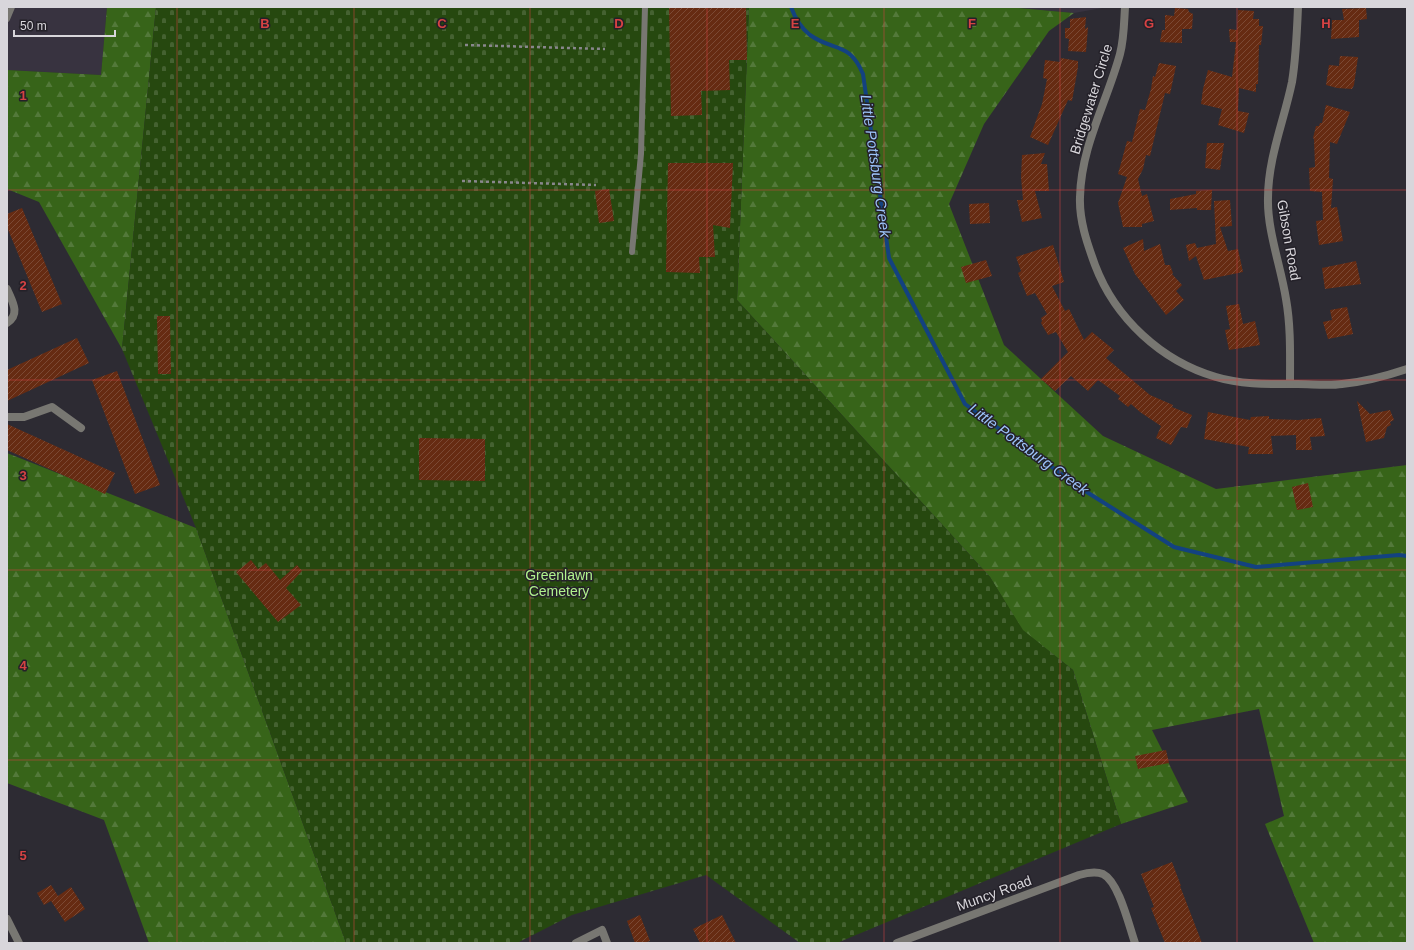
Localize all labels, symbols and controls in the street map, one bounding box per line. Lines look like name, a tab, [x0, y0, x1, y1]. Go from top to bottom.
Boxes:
scale bar	[14, 12, 115, 38]
text: B	[260, 16, 270, 31]
text: C	[437, 16, 447, 31]
text: D	[614, 16, 624, 31]
text: E	[791, 16, 800, 31]
text: F	[968, 16, 976, 31]
text: G	[1144, 16, 1154, 31]
text: H	[1321, 16, 1331, 31]
text: 50 m	[20, 19, 47, 33]
street label: Bridgewater Circle	[1067, 42, 1115, 156]
text: 1	[19, 88, 27, 103]
water label: Little Pottsburg Creek	[858, 93, 895, 240]
street label: Gibson Road	[1274, 198, 1304, 282]
text: 2	[19, 278, 27, 293]
water label: Little Pottsburg Creek	[966, 400, 1094, 499]
text: 3	[19, 468, 27, 483]
park label: Greenlawn Cemetery	[525, 567, 593, 599]
text: 4	[19, 658, 27, 673]
text: 5	[19, 848, 27, 863]
street label: Muncy Road	[954, 872, 1034, 914]

